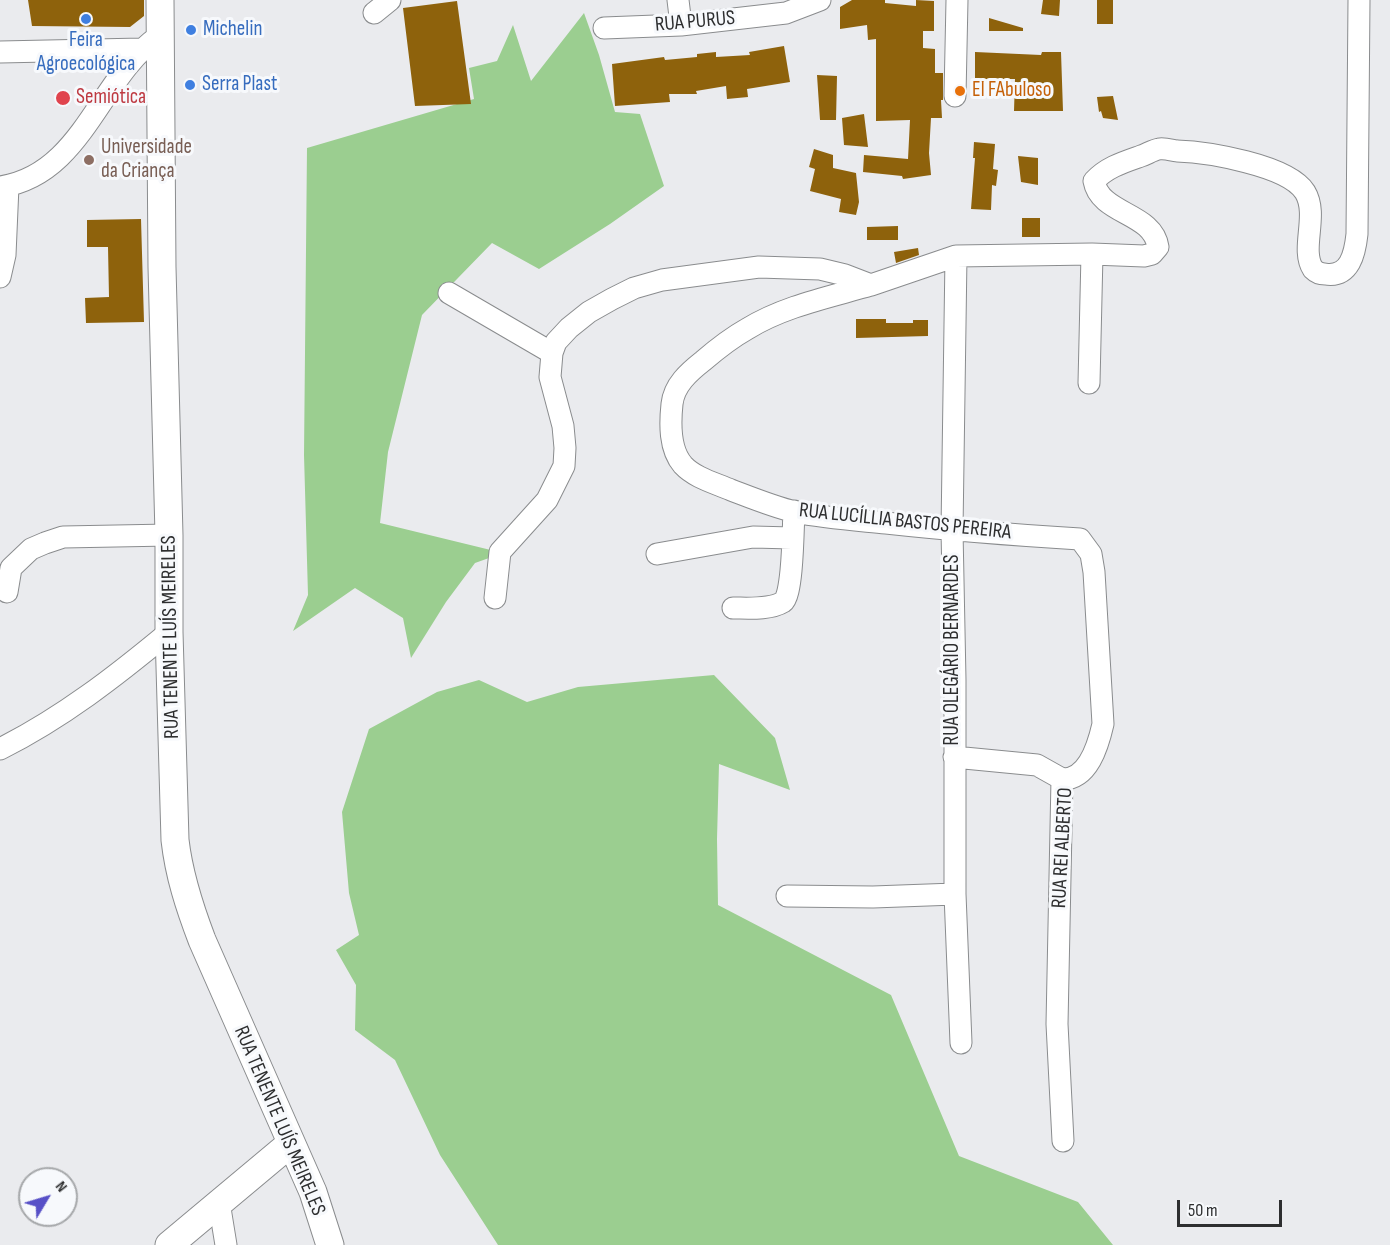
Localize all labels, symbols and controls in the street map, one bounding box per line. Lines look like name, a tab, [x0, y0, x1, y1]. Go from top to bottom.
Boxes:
street label: RUA PURUS	[654, 6, 736, 38]
marker: Feira Agroecológica	[79, 12, 93, 26]
place label: Michelin	[203, 17, 262, 43]
marker: Michelin	[184, 23, 198, 37]
place label: Feira Agroecológica	[37, 28, 135, 78]
place label: Serra Plast	[202, 72, 277, 98]
marker: Serra Plast	[183, 78, 197, 92]
place label: El FAbuloso	[972, 78, 1051, 104]
marker: El FAbuloso	[953, 84, 967, 98]
place label: Semiótica	[76, 85, 146, 111]
marker: Semiótica	[54, 89, 72, 107]
place label: Universidade da Criança	[101, 135, 192, 185]
marker: Universidade da Criança	[82, 153, 96, 167]
street label: RUA LUCÍLLIA BASTOS PEREIRA	[798, 498, 1012, 546]
street label: RUA TENENTE LUÍS MEIRELES	[157, 535, 185, 739]
street label: RUA OLEGÁRIO BERNARDES	[940, 555, 966, 745]
street label: RUA REI ALBERTO	[1047, 787, 1079, 909]
street label: RUA TENENTE LUÍS MEIRELES	[228, 1022, 330, 1220]
north arrow	[18, 1167, 78, 1227]
text: N	[51, 1178, 71, 1196]
scale bar	[1180, 1188, 1285, 1226]
text: 50 m	[1188, 1200, 1218, 1221]

